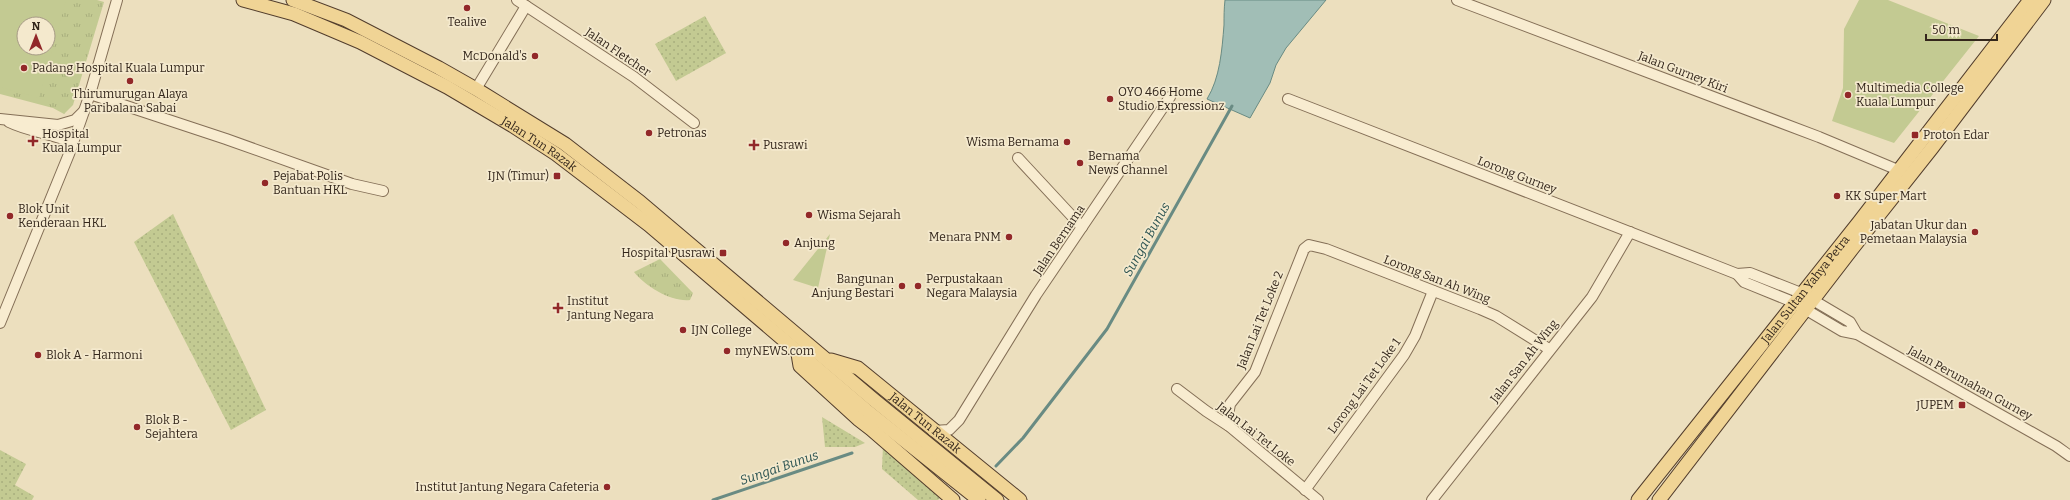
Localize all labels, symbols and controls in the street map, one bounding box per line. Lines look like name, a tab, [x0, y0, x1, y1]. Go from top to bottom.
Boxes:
marker: Tealive	[462, 3, 472, 13]
place label: Tealive	[447, 15, 487, 29]
north arrow	[16, 16, 56, 56]
scale bar	[1926, 16, 1997, 42]
text: N	[32, 20, 41, 33]
text: 50 m	[1932, 23, 1961, 37]
street label: Jalan Fletcher	[582, 24, 654, 79]
street label: Jalan Gurney Kiri	[1635, 48, 1730, 96]
place label: McDonald's	[463, 49, 527, 63]
marker: McDonald's	[530, 51, 540, 61]
place label: Padang Hospital Kuala Lumpur	[32, 61, 205, 75]
marker: Padang Hospital Kuala Lumpur	[19, 63, 29, 73]
marker: Thirumurugan Alaya Paribalana Sabai	[125, 76, 135, 86]
place label: Multimedia College Kuala Lumpur	[1856, 81, 1964, 109]
place label: OYO 466 Home Studio Expressionz	[1118, 85, 1225, 113]
place label: Thirumurugan Alaya Paribalana Sabai	[72, 87, 188, 115]
marker: Multimedia College Kuala Lumpur	[1843, 90, 1853, 100]
marker: OYO 466 Home Studio Expressionz	[1105, 94, 1115, 104]
street label: Jalan Tun Razak	[498, 113, 580, 175]
place label: Petronas	[657, 126, 707, 140]
place label: Hospital Kuala Lumpur	[42, 127, 122, 155]
marker: Petronas	[644, 128, 654, 138]
place label: Proton Edar	[1923, 128, 1990, 142]
marker: Proton Edar	[1910, 130, 1920, 140]
marker: Hospital Kuala Lumpur	[27, 135, 39, 147]
place label: Wisma Bernama	[966, 135, 1059, 149]
marker: Wisma Bernama	[1062, 137, 1072, 147]
place label: Pusrawi	[763, 138, 808, 152]
marker: Pusrawi	[748, 139, 760, 151]
place label: Bernama News Channel	[1088, 149, 1168, 177]
street label: Lorong Gurney	[1475, 153, 1559, 197]
marker: Bernama News Channel	[1075, 158, 1085, 168]
place label: IJN (Timur)	[487, 168, 549, 183]
place label: Pejabat Polis Bantuan HKL	[273, 169, 348, 197]
marker: IJN (Timur)	[552, 171, 562, 181]
marker: Pejabat Polis Bantuan HKL	[260, 178, 270, 188]
place label: KK Super Mart	[1845, 189, 1927, 203]
marker: KK Super Mart	[1832, 191, 1842, 201]
water label: Sungai Bunus	[1120, 200, 1173, 279]
place label: Blok Unit Kenderaan HKL	[18, 202, 107, 230]
street label: Jalan Bernama	[1030, 202, 1088, 279]
place label: Wisma Sejarah	[817, 208, 901, 222]
marker: Wisma Sejarah	[804, 210, 814, 220]
marker: Blok Unit Kenderaan HKL	[5, 211, 15, 221]
place label: Jabatan Ukur dan Pemetaan Malaysia	[1860, 218, 1967, 246]
marker: Jabatan Ukur dan Pemetaan Malaysia	[1970, 227, 1980, 237]
place label: Menara PNM	[929, 230, 1001, 244]
marker: Menara PNM	[1004, 232, 1014, 242]
street label: Jalan Sultan Yahya Petra	[1758, 232, 1853, 347]
place label: Anjung	[794, 236, 835, 250]
marker: Anjung	[781, 238, 791, 248]
place label: Hospital Pusrawi	[621, 246, 715, 260]
marker: Hospital Pusrawi	[718, 248, 728, 258]
street label: Lorong San Ah Wing	[1382, 252, 1493, 306]
street label: Jalan Lai Tet Loke 2	[1234, 269, 1286, 372]
place label: Bangunan Anjung Bestari	[811, 272, 894, 300]
place label: Perpustakaan Negara Malaysia	[926, 272, 1018, 300]
marker: Bangunan Anjung Bestari	[897, 281, 907, 291]
marker: Perpustakaan Negara Malaysia	[913, 281, 923, 291]
place label: Institut Jantung Negara	[566, 294, 654, 322]
marker: Institut Jantung Negara	[552, 302, 564, 314]
street label: Jalan San Ah Wing	[1487, 316, 1561, 406]
place label: IJN College	[691, 323, 752, 337]
marker: IJN College	[678, 325, 688, 335]
street label: Lorong Lai Tet Loke 1	[1325, 336, 1403, 436]
street label: Jalan Perumahan Gurney	[1905, 342, 2035, 423]
place label: myNEWS.com	[735, 344, 815, 358]
marker: myNEWS.com	[722, 346, 732, 356]
place label: Blok A - Harmoni	[46, 348, 143, 362]
marker: Blok A - Harmoni	[33, 350, 43, 360]
street label: Jalan Tun Razak	[886, 389, 964, 456]
place label: JUPEM	[1915, 398, 1954, 412]
street label: Jalan Lai Tet Loke	[1213, 399, 1298, 469]
marker: JUPEM	[1957, 400, 1967, 410]
place label: Blok B - Sejahtera	[145, 413, 198, 441]
marker: Blok B - Sejahtera	[132, 422, 142, 432]
water label: Sungai Bunus	[738, 447, 820, 488]
place label: Institut Jantung Negara Cafeteria	[415, 480, 599, 494]
marker: Institut Jantung Negara Cafeteria	[602, 482, 612, 492]

